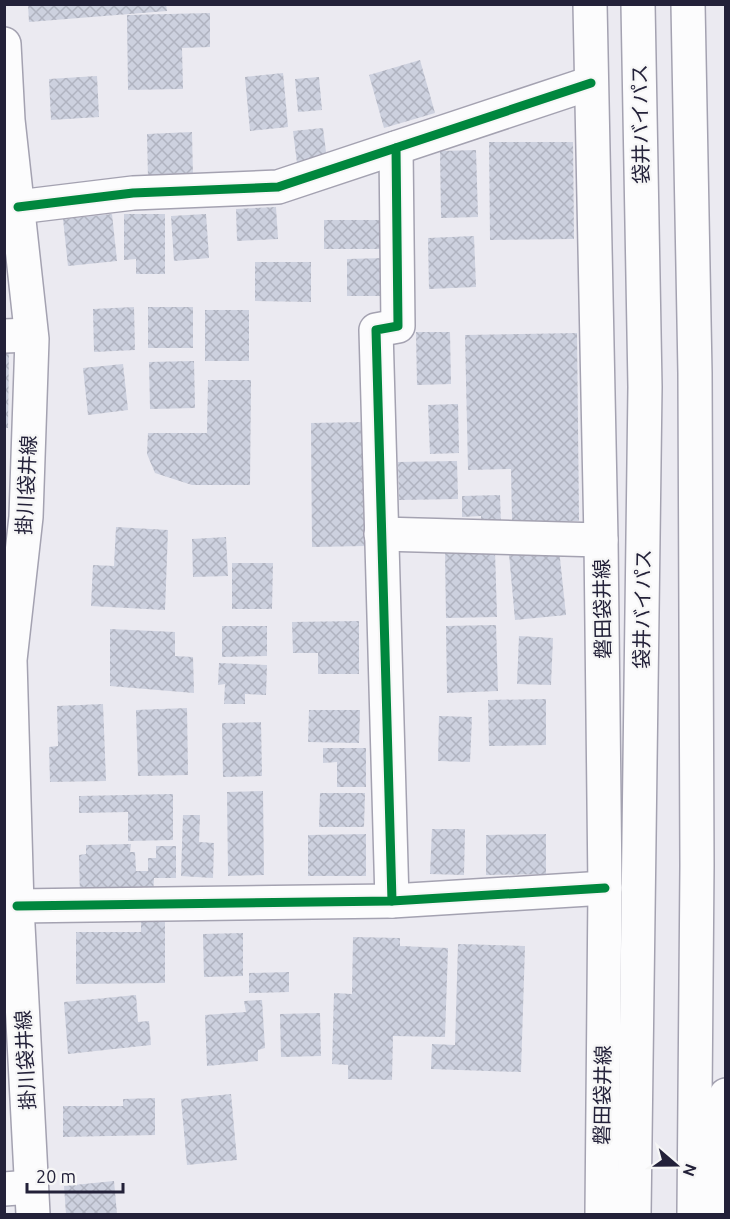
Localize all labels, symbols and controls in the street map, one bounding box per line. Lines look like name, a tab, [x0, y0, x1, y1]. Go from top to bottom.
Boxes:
street label: 袋井バイパス	[627, 64, 653, 184]
street label: 掛川袋井線	[12, 434, 40, 536]
street label: 袋井バイパス	[629, 549, 655, 669]
street label: 磐田袋井線	[590, 559, 614, 659]
street label: 掛川袋井線	[11, 1009, 39, 1111]
street label: 磐田袋井線	[590, 1045, 614, 1145]
north arrow	[646, 1135, 706, 1195]
scale bar	[27, 1156, 123, 1194]
text: N	[680, 1161, 701, 1179]
text: 20 m	[36, 1166, 76, 1186]

